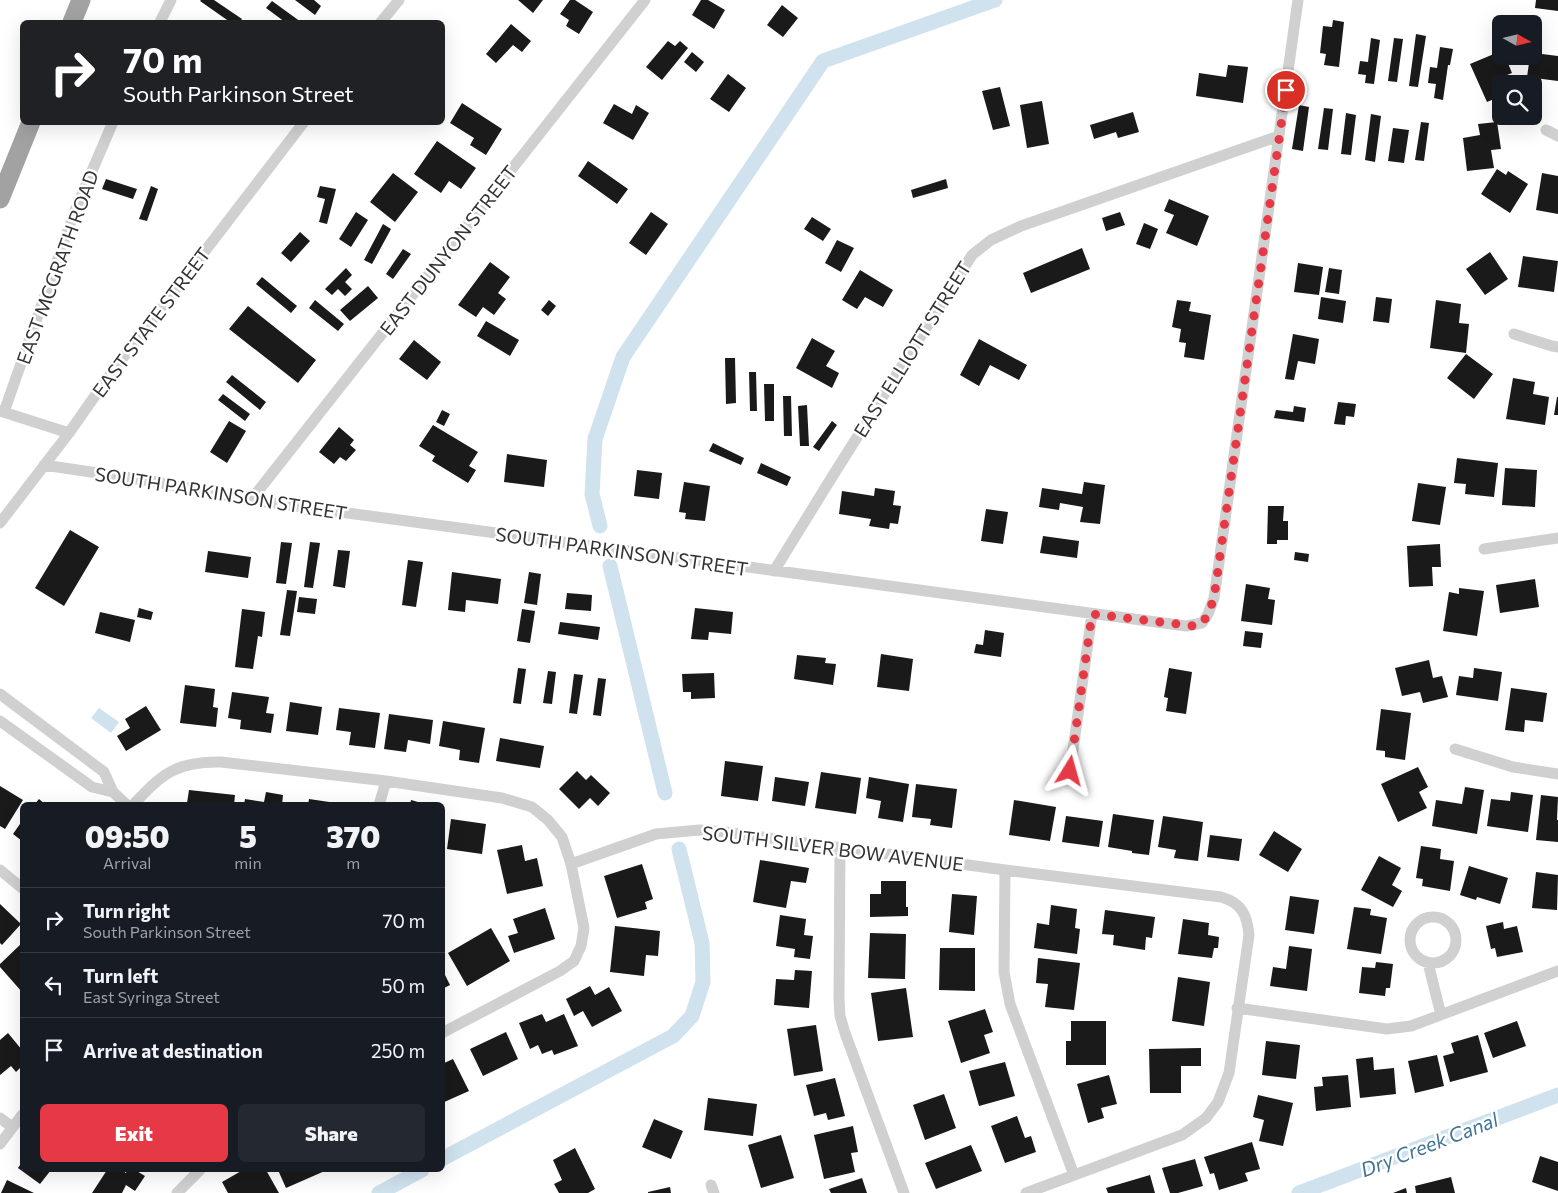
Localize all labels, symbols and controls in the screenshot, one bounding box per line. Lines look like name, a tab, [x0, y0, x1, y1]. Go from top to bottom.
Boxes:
north arrow	[1492, 15, 1542, 65]
map controls	[1492, 15, 1542, 125]
text: 70 m	[123, 37, 203, 80]
icon: right	[40, 40, 105, 105]
pin	[1265, 69, 1307, 111]
button: search	[1492, 75, 1542, 125]
icon: arrive	[1272, 76, 1300, 104]
text: South Parkinson Street	[123, 80, 354, 107]
street label: EAST DUNYON STREET	[375, 161, 521, 339]
street label: EAST MCGRATH ROAD	[11, 167, 103, 367]
street label: EAST STATE STREET	[87, 243, 215, 401]
street label: EAST ELLIOTT STREET	[848, 257, 976, 441]
street label: SOUTH PARKINSON STREET	[93, 462, 349, 524]
street label: SOUTH PARKINSON STREET	[494, 522, 750, 580]
position arrow	[1043, 744, 1095, 796]
text: 09:50	[85, 817, 170, 854]
text: 5	[239, 817, 257, 854]
text: 370	[326, 817, 380, 854]
street label: SOUTH SILVER BOW AVENUE	[701, 821, 965, 875]
text: Arrival	[103, 853, 151, 872]
text: min	[234, 853, 262, 872]
text: m	[346, 853, 360, 872]
text: Turn right	[83, 899, 170, 922]
icon: right	[40, 906, 68, 934]
text: 70 m	[382, 909, 425, 932]
text: South Parkinson Street	[83, 922, 251, 941]
text: Turn left	[83, 964, 158, 987]
icon: left	[40, 971, 68, 999]
text: 50 m	[381, 974, 425, 997]
text: East Syringa Street	[83, 987, 220, 1006]
icon: arrive	[40, 1036, 68, 1064]
text: Arrive at destination	[83, 1039, 263, 1062]
text: 250 m	[371, 1039, 425, 1062]
button: Exit	[40, 1104, 228, 1162]
button: Share	[238, 1104, 425, 1162]
water label: Dry Creek Canal	[1357, 1106, 1502, 1181]

